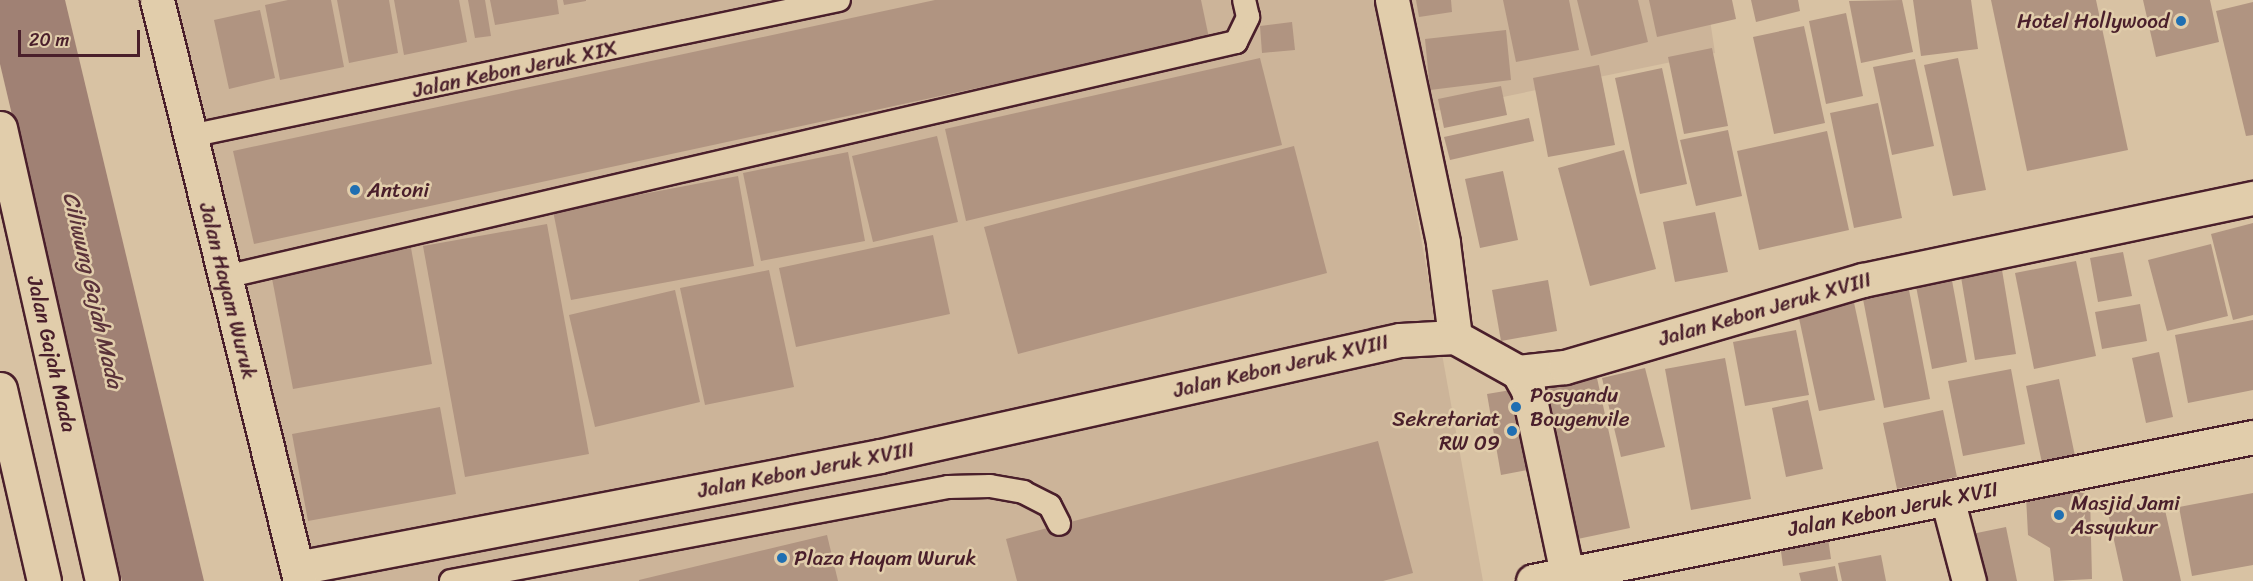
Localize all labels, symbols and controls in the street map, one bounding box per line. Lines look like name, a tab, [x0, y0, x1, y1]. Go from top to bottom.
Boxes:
place label: Hotel Hollywood	[2017, 8, 2169, 34]
marker: Hotel Hollywood	[2174, 14, 2188, 28]
scale bar	[21, 18, 142, 56]
text: 20 m	[29, 24, 69, 56]
street label: Jalan Kebon Jeruk XIX	[410, 35, 620, 103]
place label: Antoni	[367, 177, 429, 203]
marker: Antoni	[348, 183, 362, 197]
water label: Ciliwung Gajah Mada	[58, 190, 128, 390]
street label: Jalan Hayam Wuruk	[194, 200, 262, 382]
street label: Jalan Kebon Jeruk XVIII	[1655, 266, 1875, 352]
street label: Jalan Gajah Mada	[22, 273, 82, 435]
street label: Jalan Kebon Jeruk XVIII	[1171, 329, 1391, 403]
place label: Posyandu Bougenvile	[1530, 382, 1630, 432]
marker: Posyandu Bougenvile	[1507, 398, 1525, 416]
place label: Sekretariat RW 09	[1392, 406, 1500, 456]
marker: Sekretariat RW 09	[1505, 424, 1519, 438]
street label: Jalan Kebon Jeruk XVIII	[695, 437, 917, 503]
street label: Jalan Kebon Jeruk XVII	[1785, 476, 2001, 542]
place label: Masjid Jami Assyukur	[2071, 490, 2180, 540]
marker: Masjid Jami Assyukur	[2052, 508, 2066, 522]
place label: Plaza Hayam Wuruk	[794, 545, 976, 571]
marker: Plaza Hayam Wuruk	[775, 551, 789, 565]

